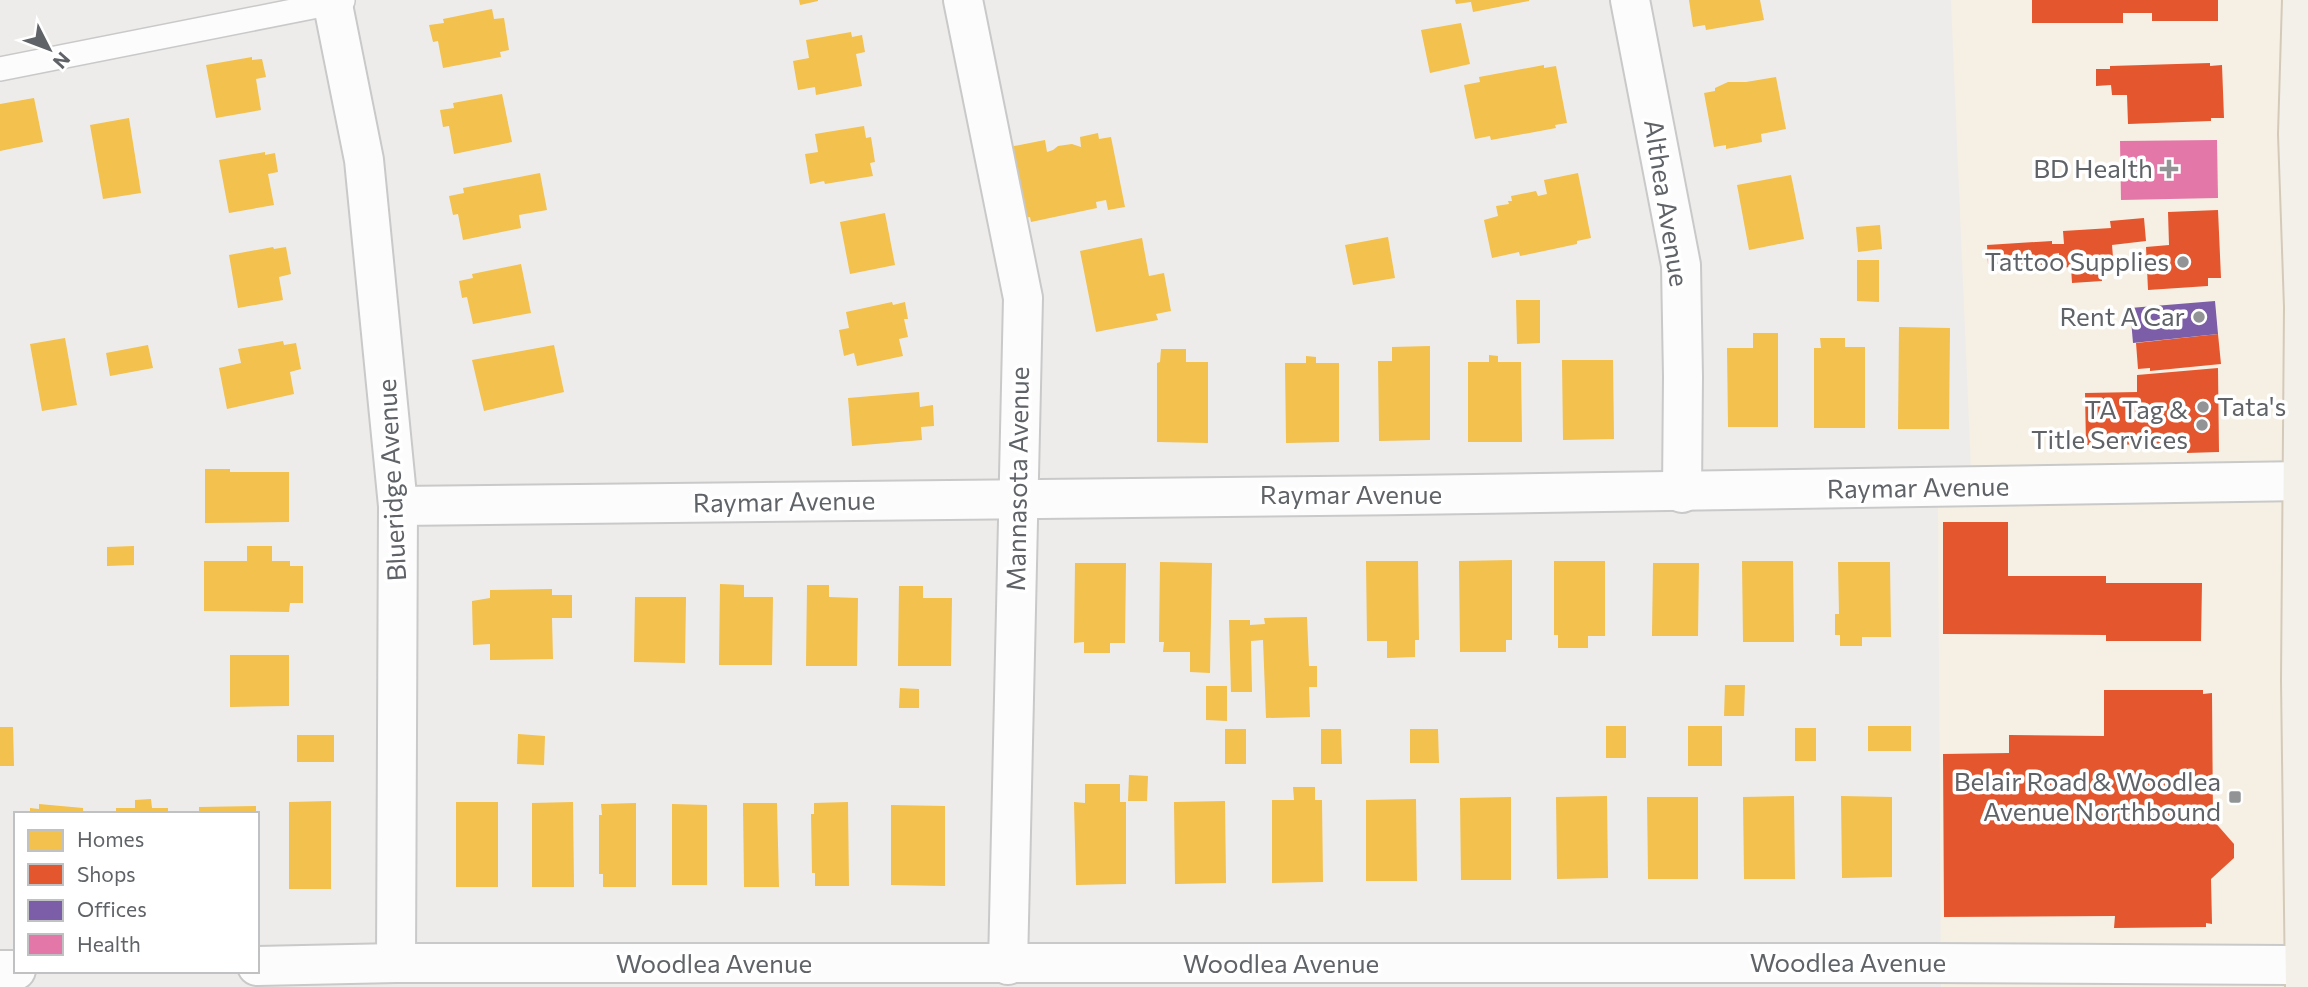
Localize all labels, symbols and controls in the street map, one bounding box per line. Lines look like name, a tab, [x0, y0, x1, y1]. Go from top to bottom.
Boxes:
north arrow	[14, 14, 84, 84]
text: N	[49, 48, 75, 74]
street label: Althea Avenue	[1639, 117, 1696, 289]
place label: BD Health	[2033, 152, 2153, 183]
marker: BD Health	[2159, 159, 2179, 179]
place label: Tattoo Supplies	[1984, 245, 2169, 276]
marker: Tattoo Supplies	[2175, 254, 2191, 270]
place label: Rent A Car	[2059, 300, 2185, 331]
marker: Rent A Car	[2191, 309, 2207, 325]
street label: Mannasota Avenue	[999, 366, 1034, 592]
street label: Blueridge Avenue	[370, 378, 411, 582]
place label: Tata's	[2217, 390, 2286, 421]
place label: TA Tag & Title Services	[2031, 393, 2188, 454]
marker: Tata's	[2195, 399, 2211, 415]
marker: TA Tag & Title Services	[2194, 417, 2210, 433]
street label: Raymar Avenue	[1826, 469, 2009, 504]
street label: Raymar Avenue	[1260, 478, 1442, 509]
street label: Raymar Avenue	[692, 483, 875, 518]
place label: Belair Road & Woodlea Avenue Northbound	[1954, 765, 2221, 826]
marker: Belair Road & Woodlea Avenue Northbound	[2227, 789, 2243, 805]
legend	[14, 812, 259, 973]
text: Homes	[77, 826, 144, 851]
text: Shops	[77, 861, 136, 886]
text: Offices	[77, 896, 147, 921]
text: Health	[77, 931, 141, 956]
street label: Woodlea Avenue	[1750, 946, 1946, 977]
street label: Woodlea Avenue	[616, 947, 812, 978]
street label: Woodlea Avenue	[1183, 947, 1379, 978]

